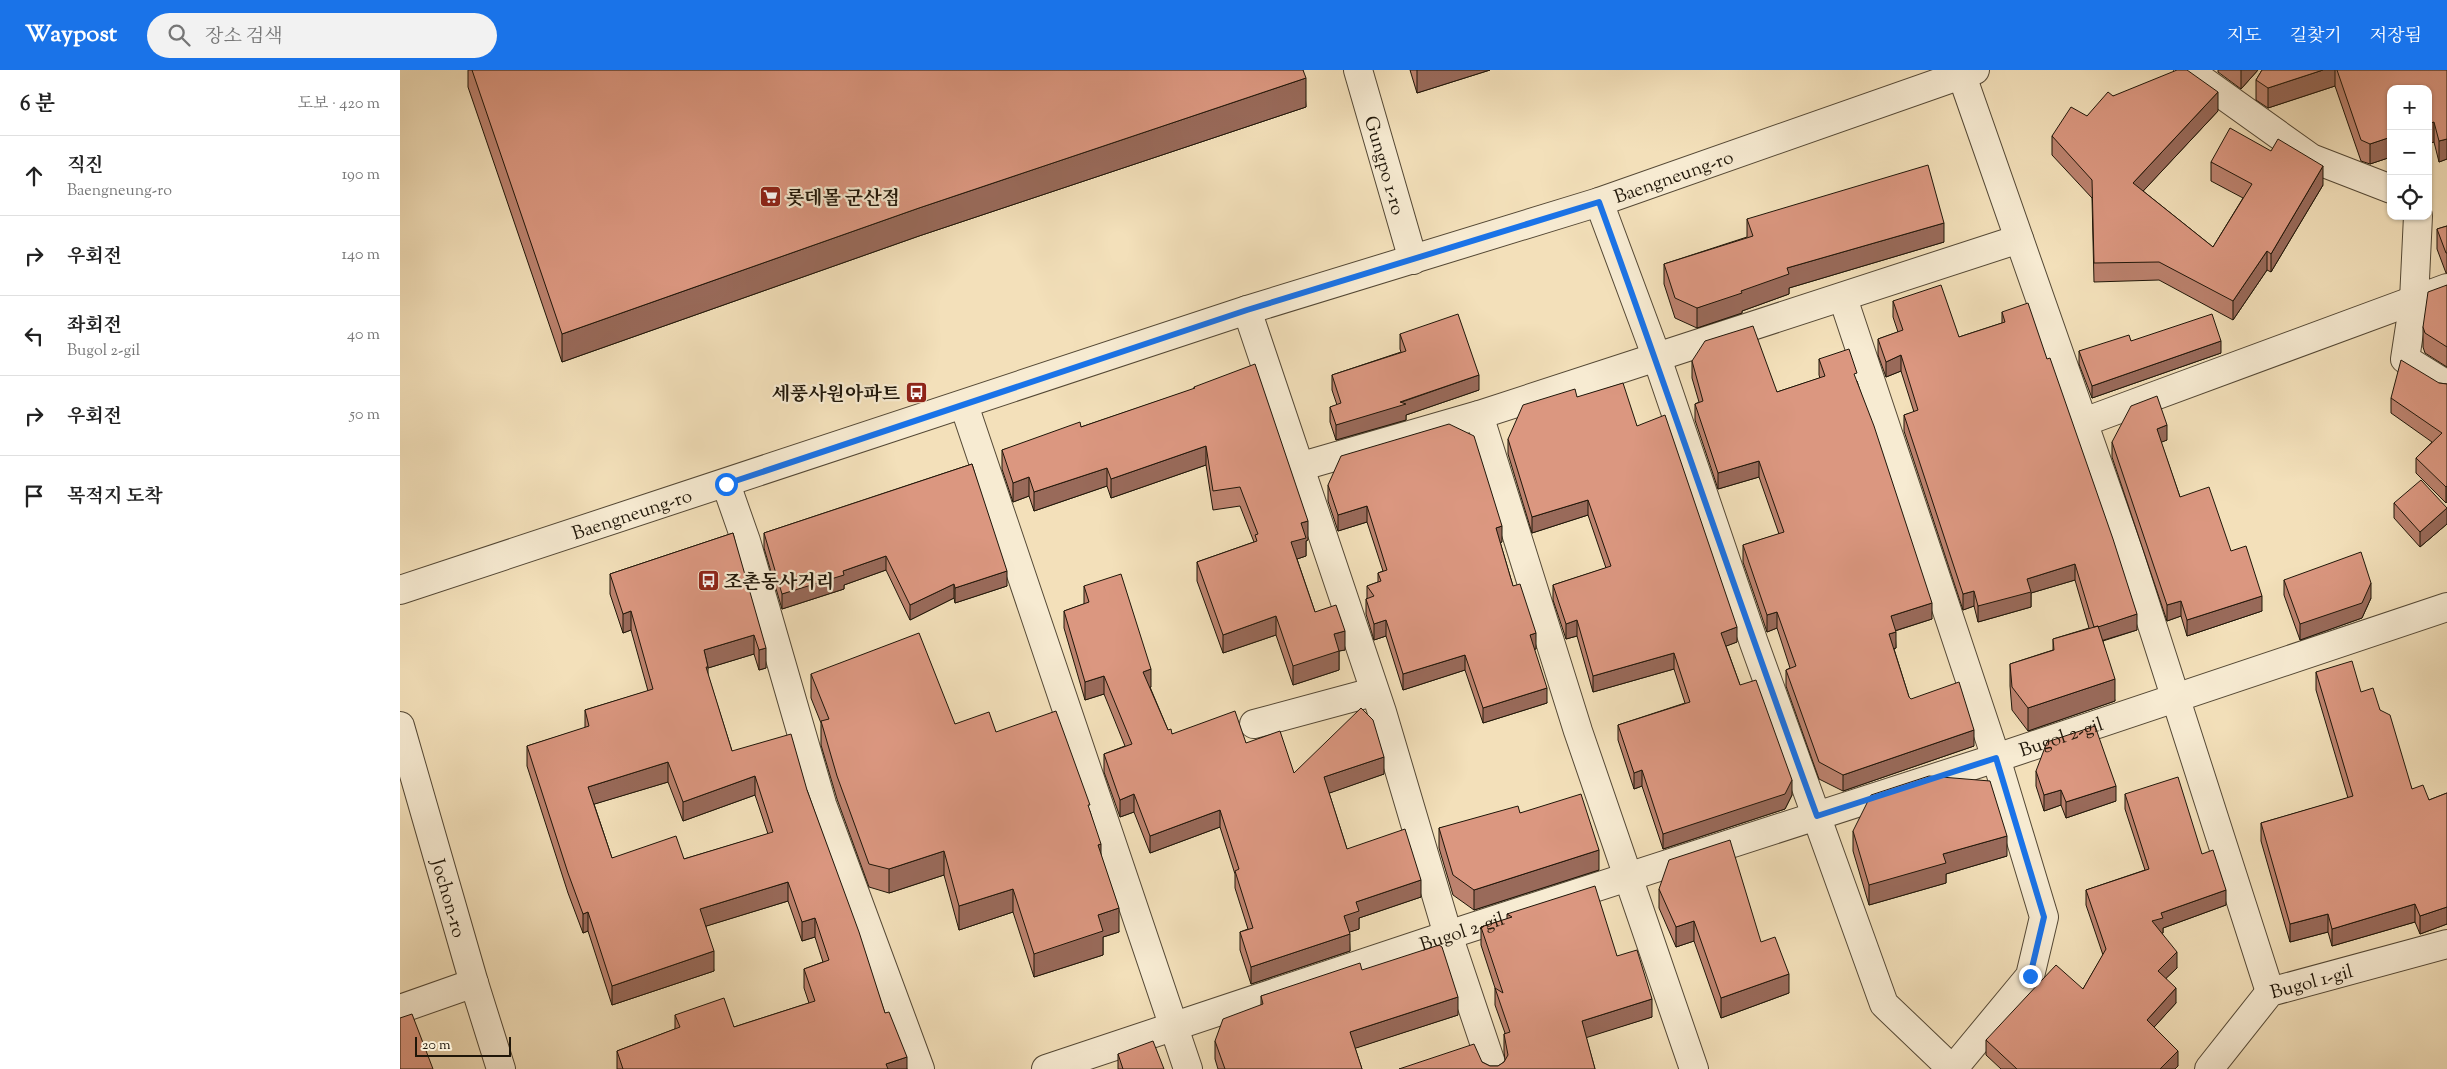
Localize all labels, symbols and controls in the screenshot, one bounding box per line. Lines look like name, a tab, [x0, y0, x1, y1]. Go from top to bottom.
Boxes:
search box	[147, 13, 497, 58]
text: Waypost	[25, 18, 117, 52]
icon: search	[165, 21, 193, 49]
text: 장소 검색	[205, 24, 283, 51]
text: 지도	[2227, 24, 2262, 50]
text: 길찾기	[2290, 24, 2342, 50]
text: 저장됨	[2370, 24, 2422, 50]
map controls	[2387, 85, 2432, 220]
button: +	[2387, 85, 2432, 130]
text: 6 분	[20, 90, 55, 120]
text: 도보 · 420 m	[298, 93, 380, 116]
street label: Gungpo 1-ro	[1356, 113, 1410, 219]
button: −	[2387, 130, 2432, 175]
street label: Baengneung-ro	[1611, 145, 1737, 212]
text: 직진	[67, 153, 104, 180]
icon: ahead	[20, 162, 48, 190]
text: 190 m	[342, 164, 380, 187]
button: locate	[2387, 175, 2432, 220]
text: Baengneung-ro	[67, 180, 172, 203]
supermarket icon: 롯데몰 군산점	[758, 185, 782, 209]
place label: 롯데몰 군산점	[786, 186, 900, 213]
icon: right	[20, 242, 48, 270]
text: 우회전	[67, 244, 122, 271]
text: 140 m	[342, 244, 380, 267]
text: 좌회전	[67, 313, 122, 340]
icon: left	[20, 322, 48, 350]
text: 40 m	[347, 324, 380, 347]
text: Bugol 2-gil	[67, 340, 140, 363]
bus stop icon: 세풍사원아파트	[904, 381, 928, 405]
place label: 세풍사원아파트	[772, 382, 901, 409]
icon: right	[20, 402, 48, 430]
text: 우회전	[67, 404, 122, 431]
text: 50 m	[349, 404, 380, 427]
route start	[715, 473, 738, 496]
icon: arrive	[20, 482, 48, 510]
street label: Baengneung-ro	[569, 483, 696, 548]
text: 목적지 도착	[67, 484, 163, 511]
bus stop icon: 조촌동사거리	[696, 569, 720, 593]
place label: 조촌동사거리	[724, 570, 834, 597]
street label: Bugol 2-gil	[2016, 712, 2107, 765]
street label: Jochon-ro	[423, 855, 471, 941]
street label: Bugol 2-gil	[1417, 907, 1508, 959]
street label: Bugol 1-gil	[2268, 959, 2356, 1007]
route end	[2019, 965, 2042, 988]
scale bar	[415, 1034, 511, 1057]
text: 20 m	[422, 1036, 451, 1056]

